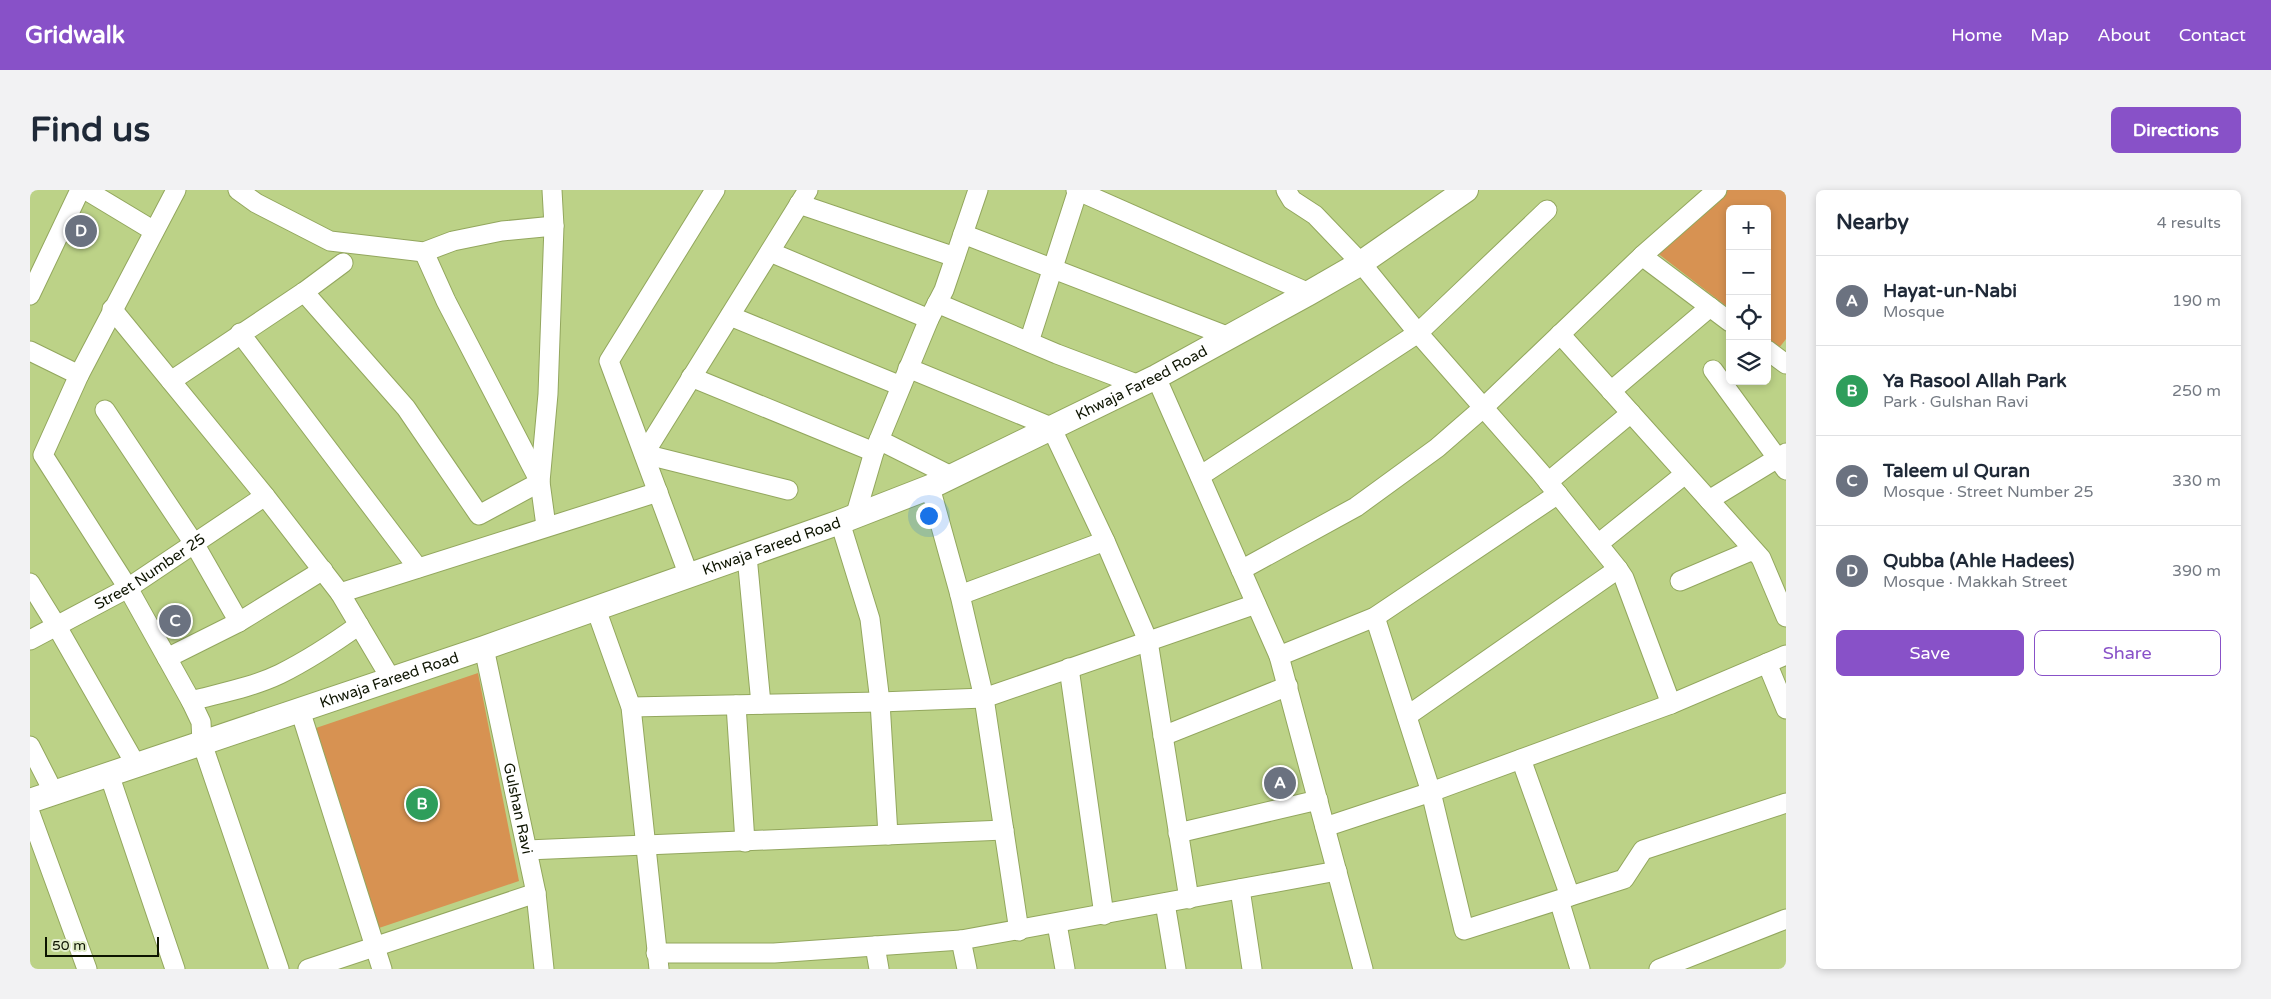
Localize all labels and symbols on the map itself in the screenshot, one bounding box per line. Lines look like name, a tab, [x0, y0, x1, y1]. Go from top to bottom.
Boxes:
pin: D	[65, 212, 97, 250]
street label: Khwaja Fareed Road	[1073, 342, 1210, 424]
your location	[916, 503, 942, 529]
street label: Khwaja Fareed Road	[700, 514, 843, 579]
street label: Street Number 25	[91, 530, 209, 613]
pin: C	[159, 602, 191, 640]
street label: Khwaja Fareed Road	[317, 648, 461, 712]
street label: Gulshan Ravi	[500, 761, 536, 856]
pin: A	[1264, 764, 1296, 802]
pin: B	[406, 785, 438, 823]
scale bar	[45, 934, 159, 957]

